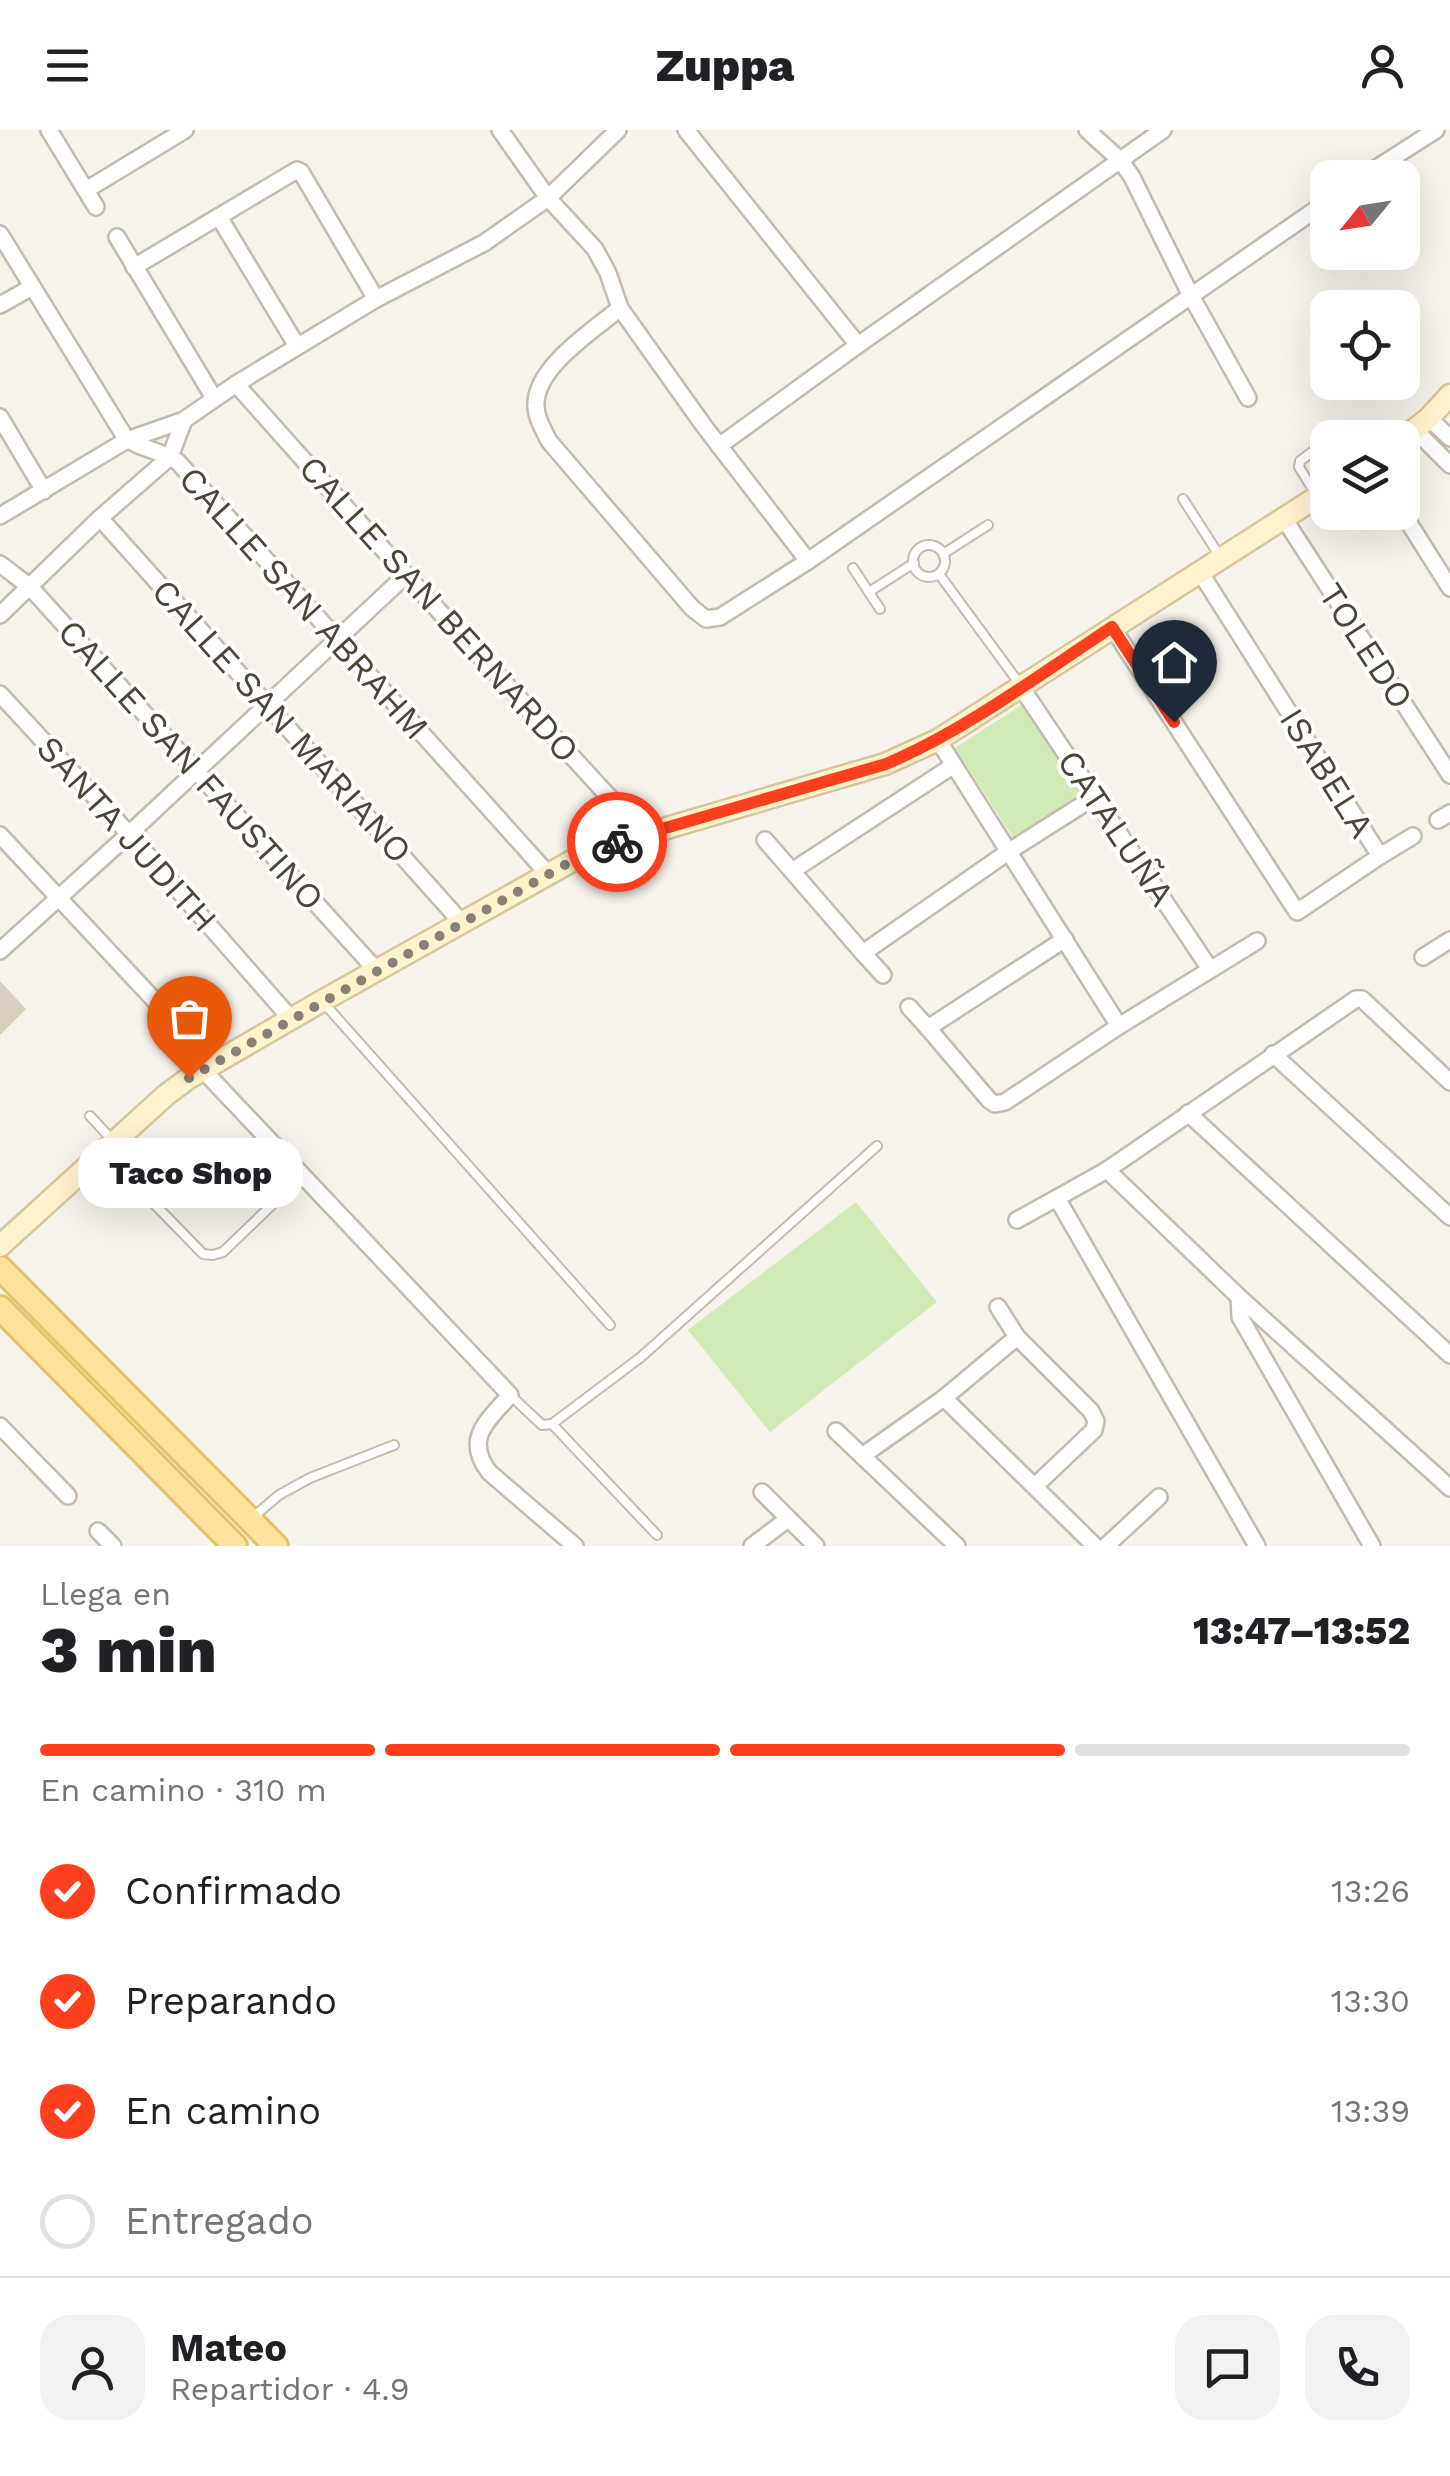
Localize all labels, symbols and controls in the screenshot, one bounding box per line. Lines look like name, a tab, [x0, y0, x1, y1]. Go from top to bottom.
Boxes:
icon: menu	[40, 38, 95, 93]
icon: person	[1355, 38, 1410, 93]
text: Zuppa	[656, 39, 794, 92]
north arrow	[1310, 160, 1420, 270]
map controls	[1310, 160, 1420, 530]
button: locate	[1310, 290, 1420, 400]
button: layers	[1310, 420, 1420, 530]
street label: CALLE SAN BERNARDO	[290, 447, 588, 771]
street label: CALLE SAN ABRAHM	[170, 458, 438, 748]
street label: CALLE SAN MARIANO	[143, 570, 421, 872]
street label: TOLEDO	[1310, 575, 1422, 717]
street label: CALLE SAN FAUSTINO	[49, 611, 333, 919]
pin	[1132, 620, 1217, 723]
icon: home	[1147, 635, 1202, 690]
street label: ISABELA	[1271, 700, 1383, 846]
street label: SANTA JUDITH	[28, 728, 226, 940]
street label: CATALUÑA	[1049, 742, 1183, 914]
courier	[567, 792, 667, 892]
icon: bike	[590, 815, 645, 870]
pin	[147, 976, 232, 1079]
icon: bag	[162, 991, 217, 1046]
callout: Taco Shop	[76, 1138, 302, 1208]
text: Taco Shop	[109, 1154, 272, 1192]
text: Llega en	[40, 1575, 171, 1613]
text: 13:47–13:52	[1193, 1609, 1410, 1653]
text: 3 min	[40, 1612, 217, 1688]
text: En camino · 310 m	[40, 1771, 327, 1809]
icon: check	[40, 1864, 95, 1919]
text: Confirmado	[125, 1869, 342, 1913]
text: 13:26	[1331, 1872, 1410, 1910]
icon: check	[40, 1974, 95, 2029]
text: Preparando	[125, 1979, 337, 2023]
text: 13:30	[1331, 1982, 1410, 2020]
icon: check	[40, 2084, 95, 2139]
text: En camino	[125, 2089, 321, 2133]
text: 13:39	[1331, 2092, 1410, 2130]
text: Entregado	[125, 2199, 314, 2243]
button: person	[40, 2315, 145, 2420]
button: chat	[1175, 2315, 1280, 2420]
button: phone	[1305, 2315, 1410, 2420]
text: Mateo	[170, 2326, 287, 2370]
text: Repartidor · 4.9	[170, 2370, 410, 2408]

